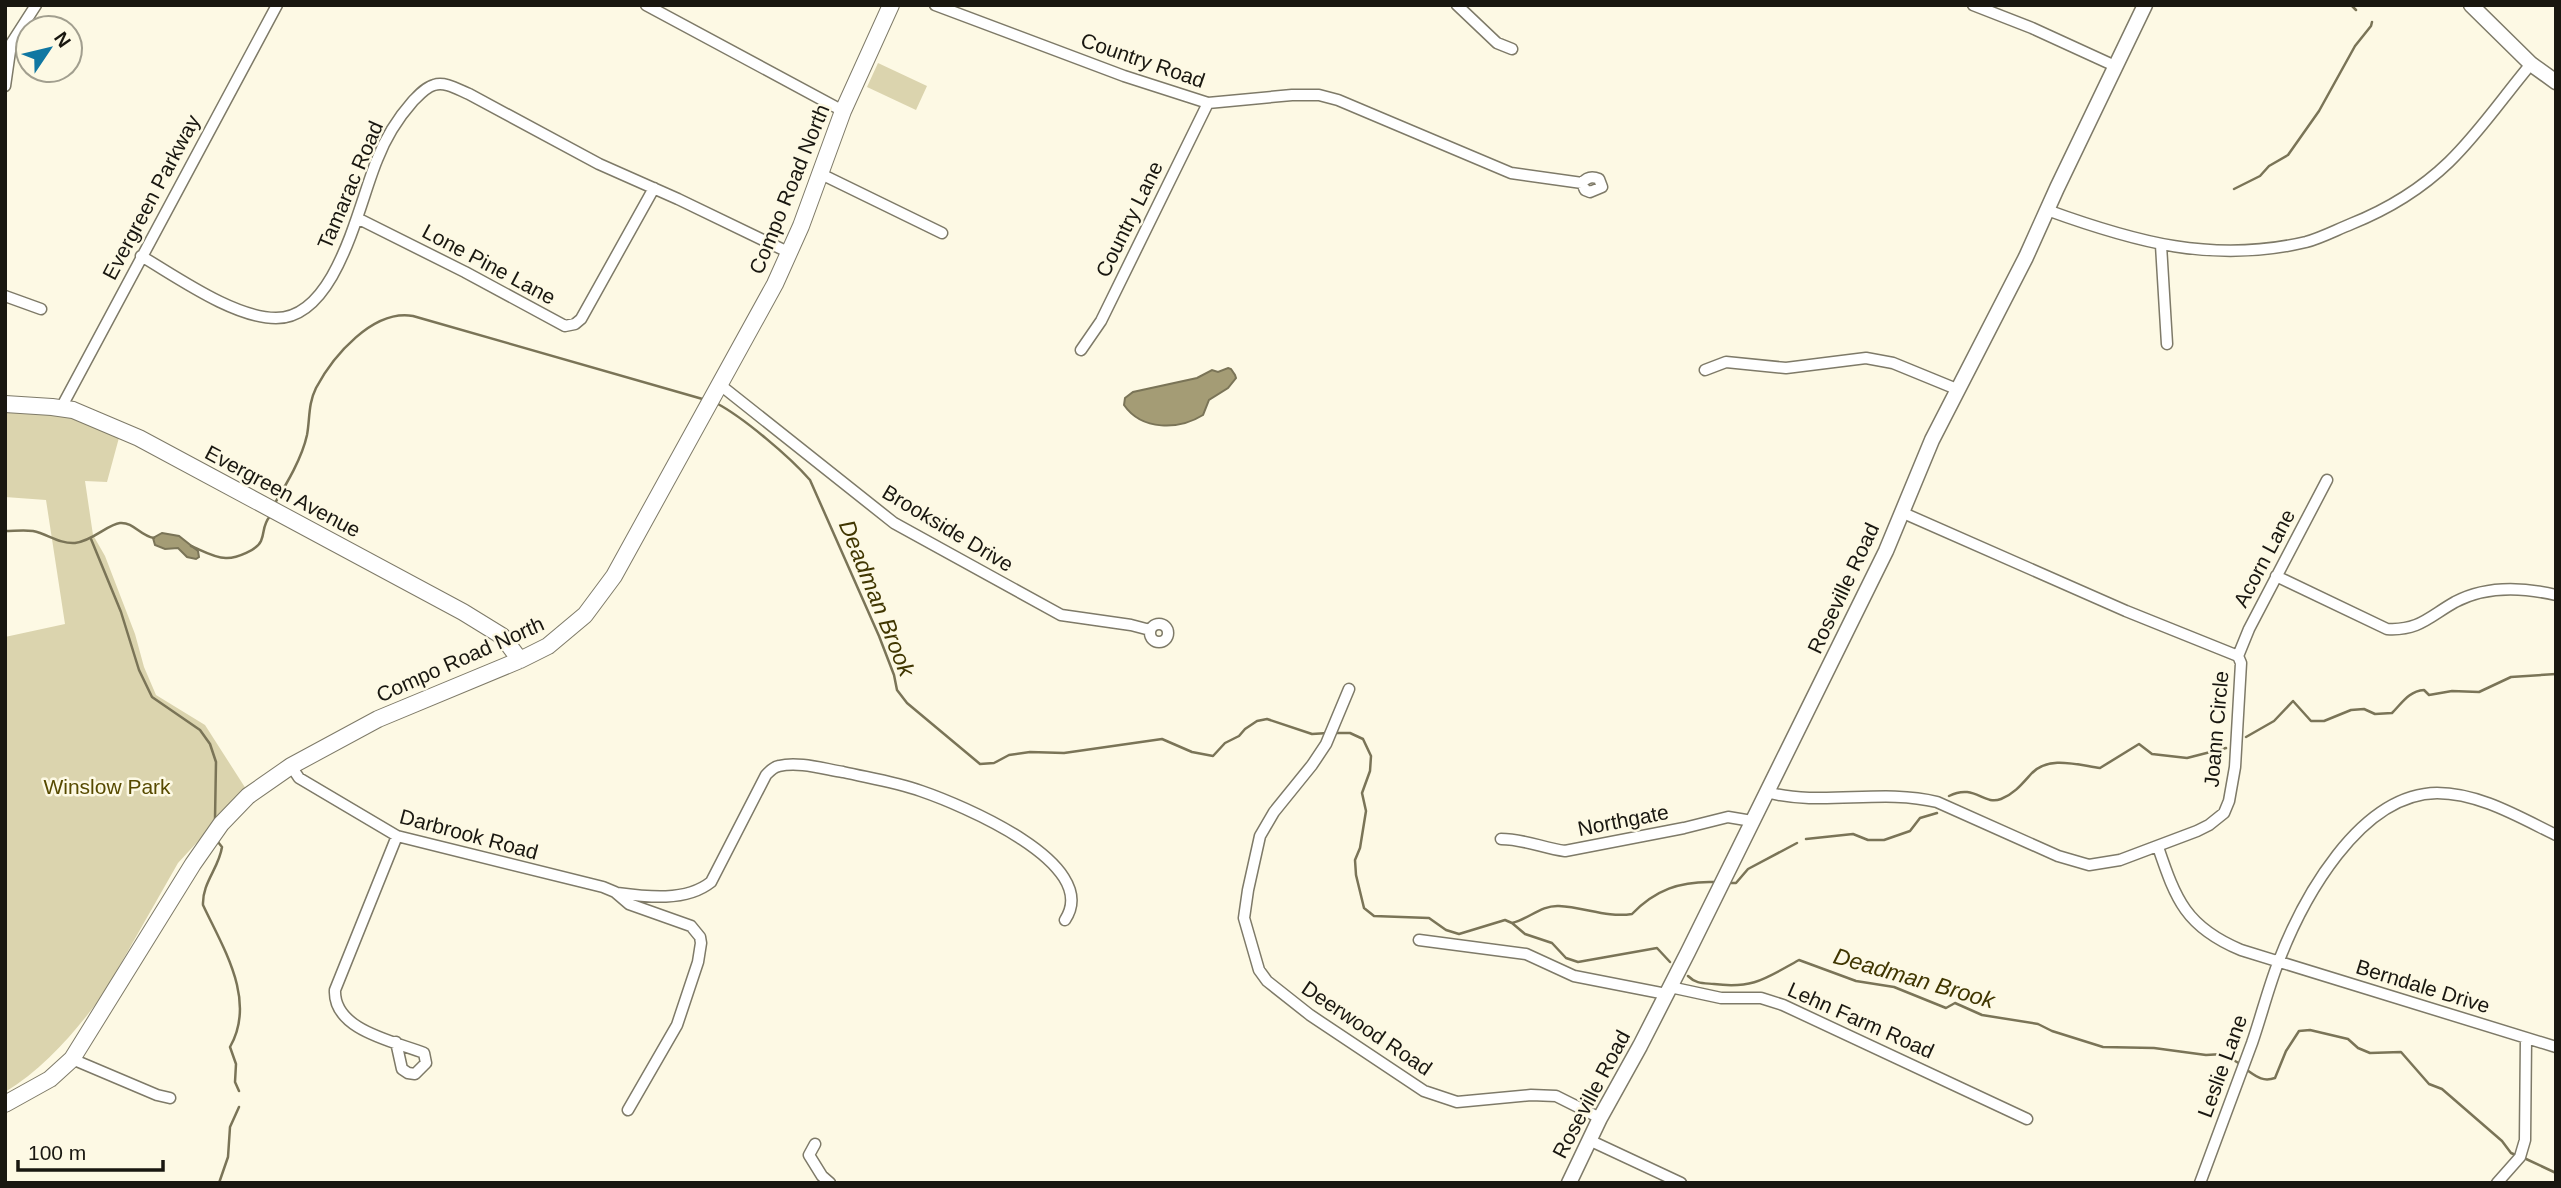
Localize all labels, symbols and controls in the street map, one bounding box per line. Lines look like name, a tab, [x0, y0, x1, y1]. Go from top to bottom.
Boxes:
north arrow	[14, 14, 84, 84]
text: N	[50, 28, 75, 51]
street label: Country Road	[1078, 28, 1208, 92]
street label: Compo Road North	[744, 101, 834, 277]
street label: Evergreen Parkway	[98, 110, 204, 283]
street label: Tamarac Road	[313, 118, 387, 252]
street label: Country Lane	[1091, 157, 1167, 281]
street label: Lone Pine Lane	[419, 219, 559, 309]
street label: Evergreen Avenue	[201, 440, 365, 542]
street label: Brookside Drive	[879, 480, 1017, 576]
street label: Acorn Lane	[2229, 505, 2299, 611]
water label: Deadman Brook	[834, 516, 921, 681]
street label: Roseville Road	[1803, 519, 1883, 657]
street label: Compo Road North	[373, 612, 547, 706]
street label: Joann Circle	[2199, 670, 2233, 788]
park label: Winslow Park	[43, 775, 171, 798]
street label: Northgate	[1576, 800, 1670, 840]
street label: Darbrook Road	[397, 804, 541, 864]
water label: Deadman Brook	[1831, 943, 1999, 1014]
street label: Berndale Drive	[2353, 955, 2493, 1017]
street label: Deerwood Road	[1298, 976, 1436, 1080]
street label: Lehn Farm Road	[1784, 977, 1938, 1063]
street label: Leslie Lane	[2193, 1012, 2251, 1120]
street label: Roseville Road	[1548, 1026, 1634, 1162]
scale bar	[18, 1128, 163, 1172]
text: 100 m	[28, 1141, 86, 1164]

